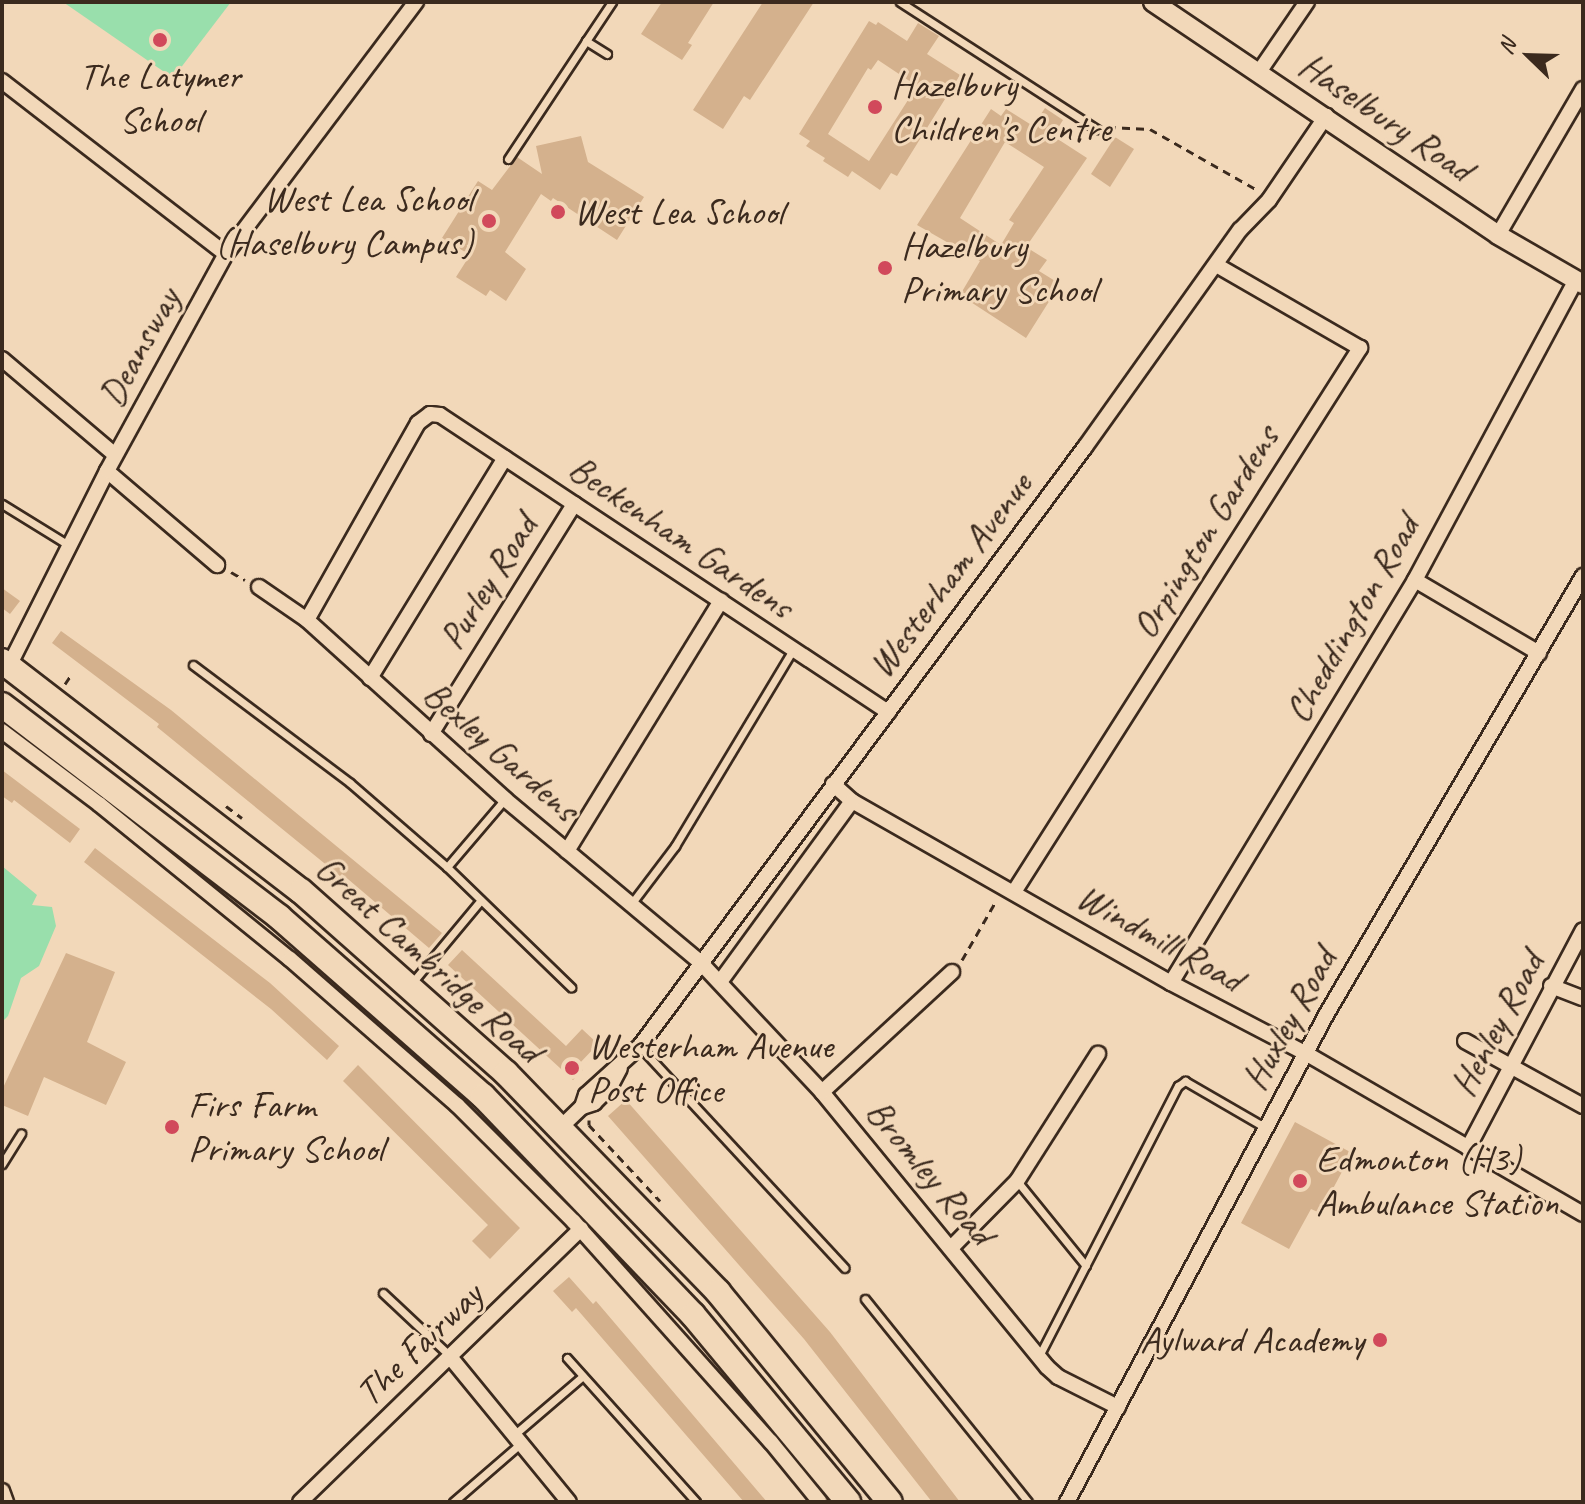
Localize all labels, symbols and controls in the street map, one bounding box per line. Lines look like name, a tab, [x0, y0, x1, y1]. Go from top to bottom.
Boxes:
north arrow	[1489, 16, 1569, 96]
marker: The Latymer School	[151, 31, 169, 49]
text: N	[1491, 35, 1522, 58]
street label: Haselbury Road	[1290, 42, 1482, 192]
place label: The Latymer School	[79, 53, 241, 142]
place label: Hazelbury Children's Centre	[891, 62, 1111, 152]
marker: Hazelbury Children's Centre	[866, 98, 884, 116]
place label: West Lea School (Haselbury Campus)	[215, 176, 473, 266]
place label: West Lea School	[574, 189, 783, 235]
marker: West Lea School	[549, 203, 567, 221]
marker: West Lea School (Haselbury Campus)	[480, 212, 498, 230]
place label: Hazelbury Primary School	[901, 223, 1096, 312]
marker: Hazelbury Primary School	[876, 259, 894, 277]
street label: Deansway	[88, 280, 190, 414]
street label: Orpington Gardens	[1121, 417, 1289, 647]
street label: Beckenham Gardens	[560, 445, 802, 629]
street label: Westerham Avenue	[858, 464, 1042, 686]
street label: Purley Road	[429, 507, 547, 657]
street label: Cheddington Road	[1274, 507, 1430, 731]
street label: Bexley Gardens	[414, 671, 588, 831]
street label: Great Cambridge Road	[307, 846, 551, 1072]
street label: Windmill Road	[1069, 874, 1251, 1002]
street label: Huxley Road	[1232, 941, 1346, 1097]
street label: Henley Road	[1440, 945, 1554, 1103]
place label: Westerham Avenue Post Office	[588, 1023, 833, 1112]
marker: Westerham Avenue Post Office	[563, 1059, 581, 1077]
place label: Firs Farm Primary School	[188, 1082, 383, 1172]
street label: Bromley Road	[856, 1090, 1004, 1254]
marker: Firs Farm Primary School	[163, 1118, 181, 1136]
place label: Edmonton (H3) Ambulance Station	[1316, 1136, 1559, 1226]
marker: Edmonton (H3) Ambulance Station	[1291, 1172, 1309, 1190]
street label: The Fairway	[346, 1272, 492, 1416]
place label: Aylward Academy	[1141, 1317, 1364, 1363]
marker: Aylward Academy	[1371, 1331, 1389, 1349]

